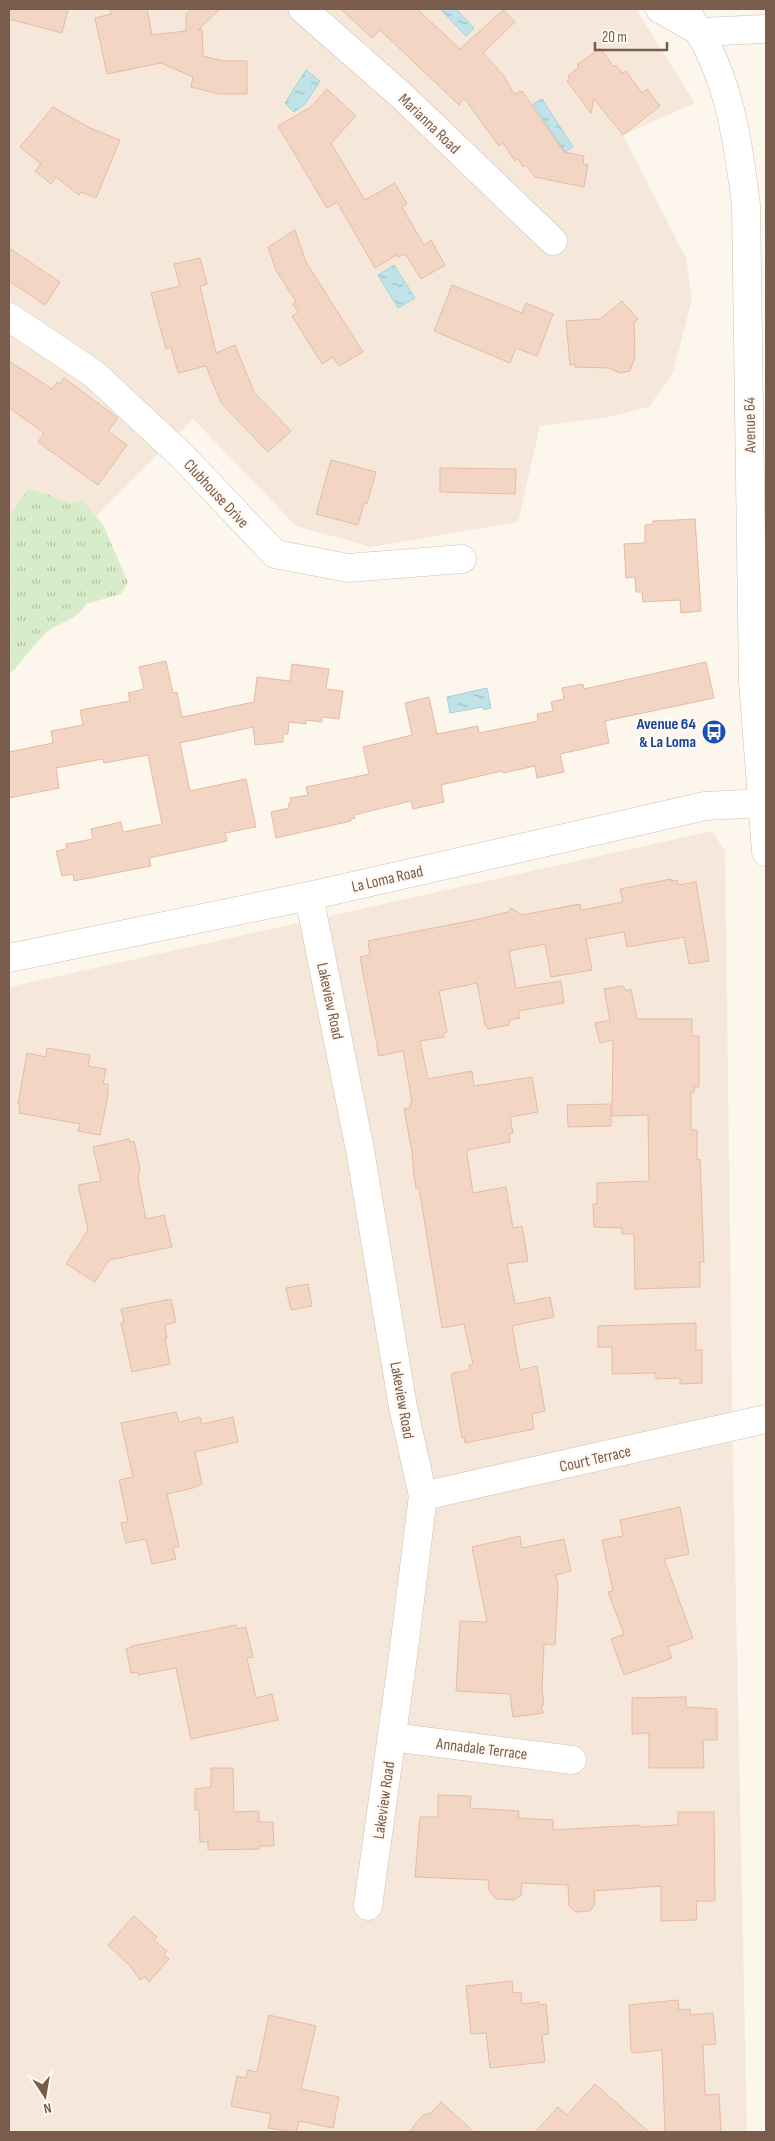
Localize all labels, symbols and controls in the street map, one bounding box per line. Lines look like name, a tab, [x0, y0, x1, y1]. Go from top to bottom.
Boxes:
scale bar	[595, 20, 668, 52]
text: 20 m	[602, 28, 627, 47]
street label: Marianna Road	[394, 90, 464, 158]
street label: Avenue 64	[741, 397, 761, 454]
street label: Clubhouse Drive	[179, 456, 252, 532]
place label: Avenue 64 & La Loma	[636, 715, 697, 752]
bus stop icon: Avenue 64 & La Loma	[701, 719, 727, 745]
street label: La Loma Road	[350, 862, 425, 897]
street label: Lakeview Road	[312, 961, 347, 1041]
street label: Lakeview Road	[385, 1360, 418, 1440]
street label: Court Terrace	[558, 1442, 633, 1477]
street label: Annadale Terrace	[434, 1734, 528, 1764]
street label: Lakeview Road	[370, 1760, 399, 1840]
north arrow	[20, 2071, 70, 2121]
text: N	[42, 2099, 53, 2117]

